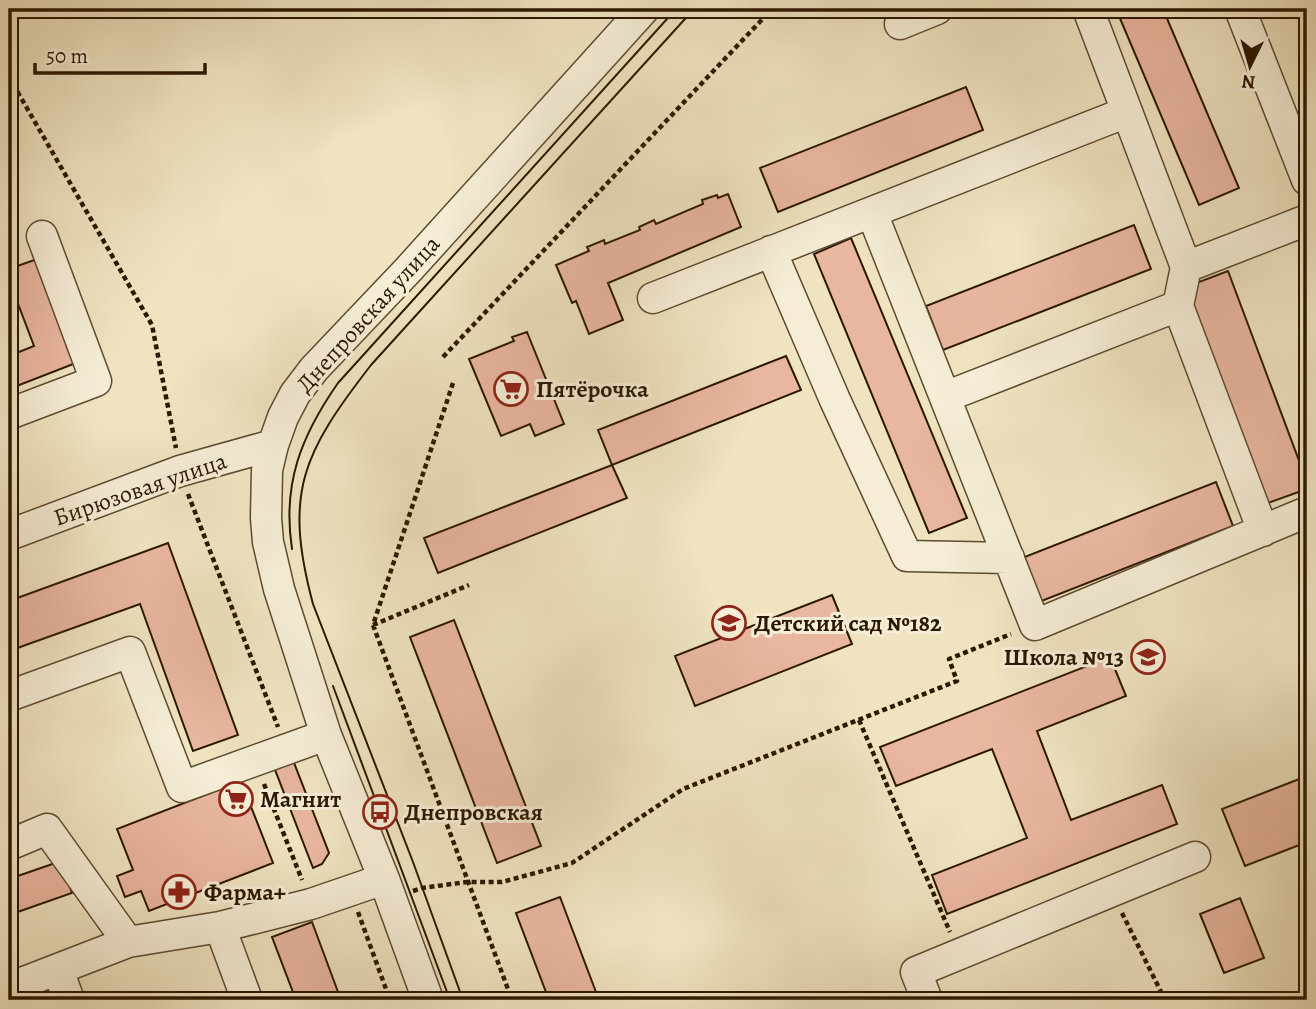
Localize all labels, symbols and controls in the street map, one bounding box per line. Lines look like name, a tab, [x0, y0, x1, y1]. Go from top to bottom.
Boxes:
scale bar	[35, 32, 205, 76]
north arrow	[1214, 32, 1284, 102]
text: 50 m	[46, 42, 88, 70]
text: N	[1240, 68, 1257, 95]
street label: Днепровская улица	[289, 229, 447, 399]
supermarket icon: Пятёрочка	[492, 370, 530, 408]
place label: Пятёрочка	[536, 373, 649, 405]
street label: Бирюзовая улица	[49, 444, 231, 534]
school or university icon: Детский сад №182	[710, 604, 748, 642]
place label: Детский сад №182	[754, 607, 942, 639]
school or university icon: Школа №13	[1129, 638, 1167, 676]
place label: Школа №13	[1003, 641, 1124, 673]
supermarket icon: Магнит	[217, 780, 255, 818]
place label: Магнит	[260, 783, 341, 815]
bus stop icon: Днепровская	[361, 793, 399, 831]
place label: Днепровская	[404, 796, 543, 828]
pharmacy icon: Фарма+	[160, 873, 198, 911]
place label: Фарма+	[204, 876, 286, 908]

